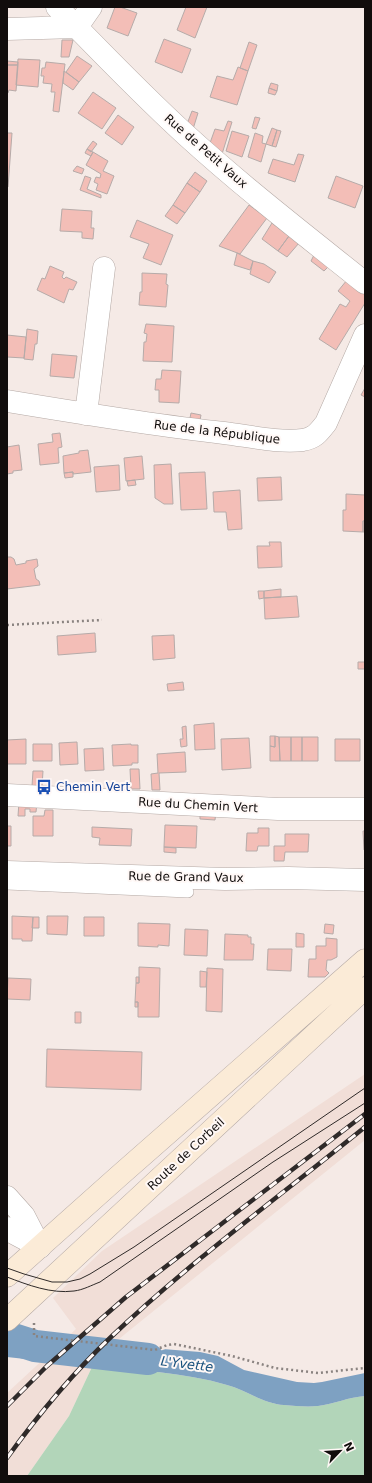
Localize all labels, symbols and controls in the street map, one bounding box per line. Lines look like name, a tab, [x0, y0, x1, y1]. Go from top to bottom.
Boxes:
street label: Rue de Petit Vaux	[162, 111, 250, 191]
street label: Rue de la République	[153, 417, 281, 447]
bus stop icon: Chemin Vert	[35, 778, 53, 796]
place label: Chemin Vert	[56, 780, 130, 794]
street label: Rue du Chemin Vert	[138, 795, 258, 815]
street label: Rue de Grand Vaux	[128, 869, 244, 885]
street label: Route de Corbeil	[145, 1115, 227, 1193]
water label: L'Yvette	[160, 1353, 214, 1375]
north arrow	[320, 1431, 360, 1471]
text: N	[341, 1440, 356, 1454]

